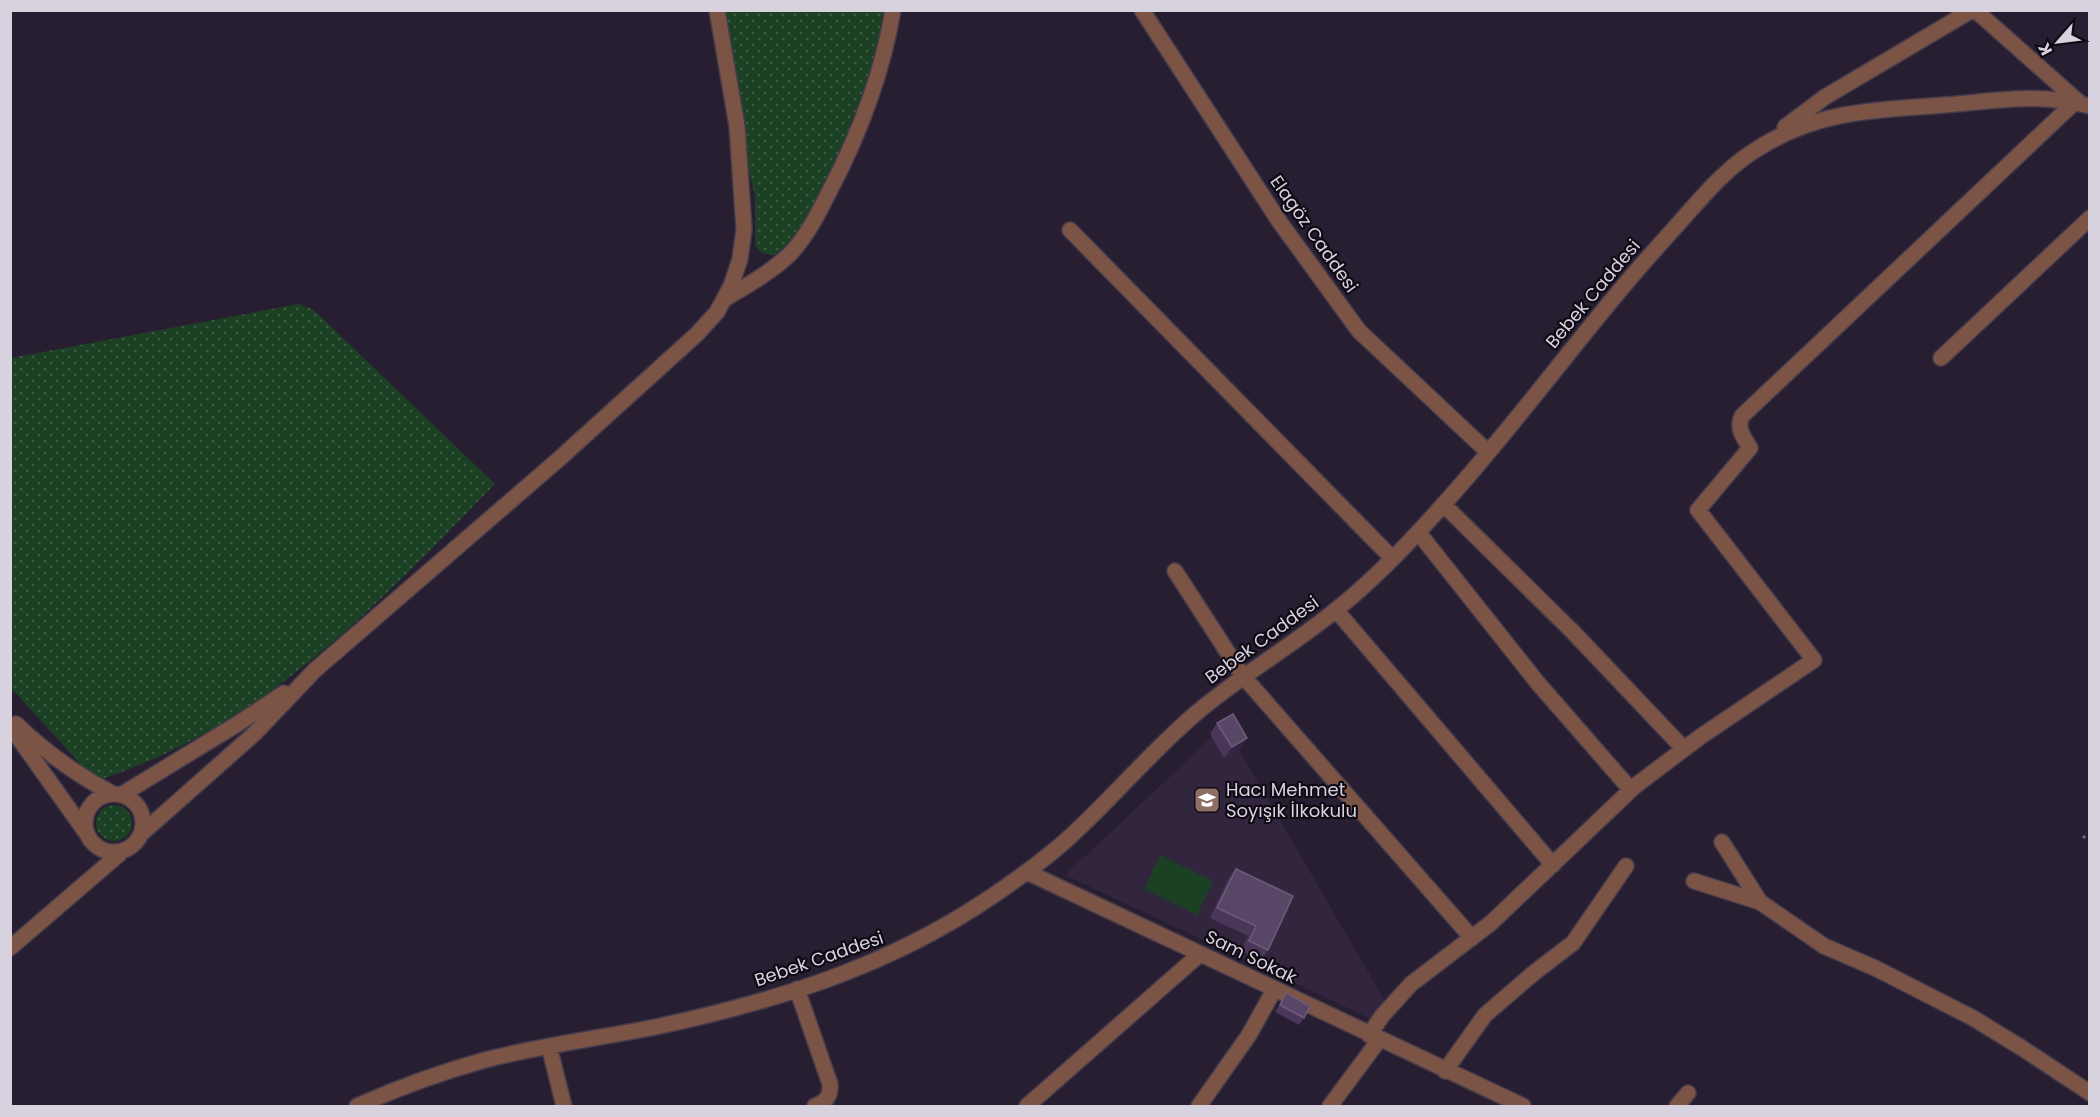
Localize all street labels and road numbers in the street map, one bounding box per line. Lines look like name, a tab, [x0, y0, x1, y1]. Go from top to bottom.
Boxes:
street label: Elagöz Caddesi	[1265, 170, 1364, 297]
street label: Bebek Caddesi	[1540, 234, 1646, 353]
street label: Bebek Caddesi	[1200, 590, 1324, 689]
street label: Sam Sokak	[1201, 924, 1302, 990]
street label: Bebek Caddesi	[751, 925, 887, 992]

